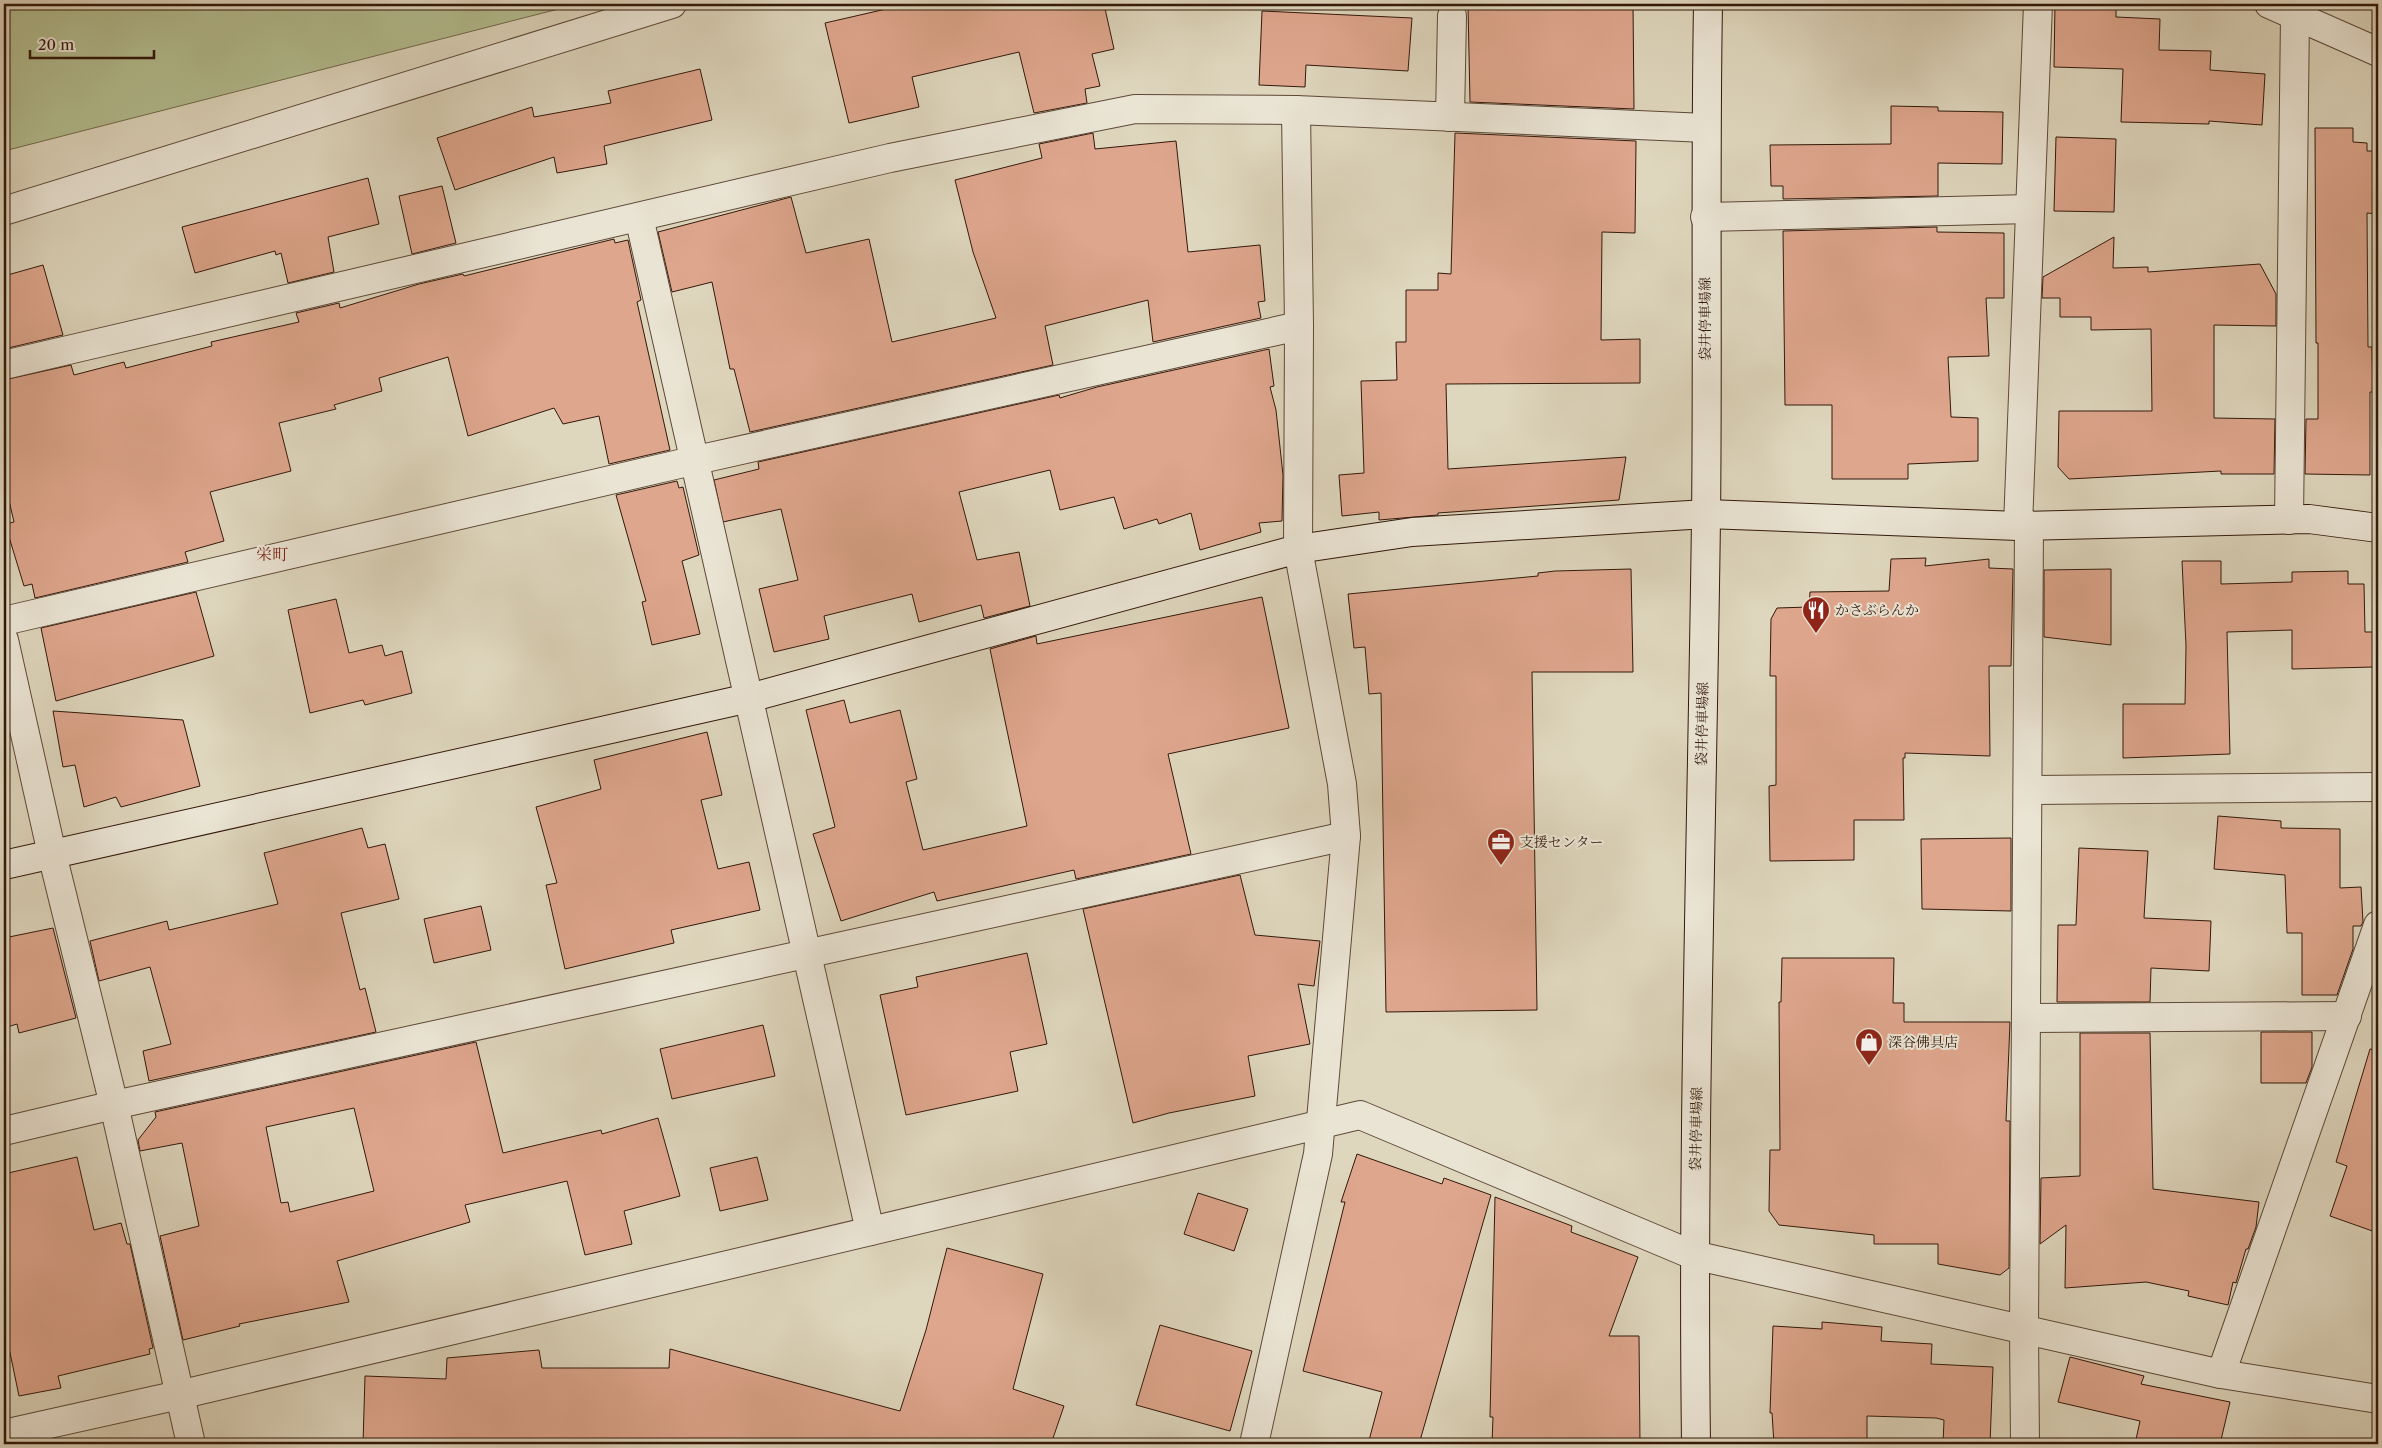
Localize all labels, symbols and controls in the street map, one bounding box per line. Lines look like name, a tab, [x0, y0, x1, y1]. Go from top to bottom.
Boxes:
scale bar	[30, 28, 154, 60]
text: 20 m	[38, 35, 74, 54]
street label: 袋井停車場線	[1696, 277, 1714, 361]
district label: 栄町	[256, 544, 288, 564]
restaurant icon: かさぶらんか	[1801, 595, 1831, 634]
place label: かさぶらんか	[1835, 601, 1919, 619]
street label: 袋井停車場線	[1692, 682, 1712, 766]
office icon: 支援センター	[1486, 827, 1516, 866]
place label: 支援センター	[1520, 833, 1603, 851]
shop icon: 深谷佛具店	[1854, 1027, 1884, 1066]
place label: 深谷佛具店	[1888, 1033, 1958, 1051]
street label: 袋井停車場線	[1686, 1087, 1706, 1171]

